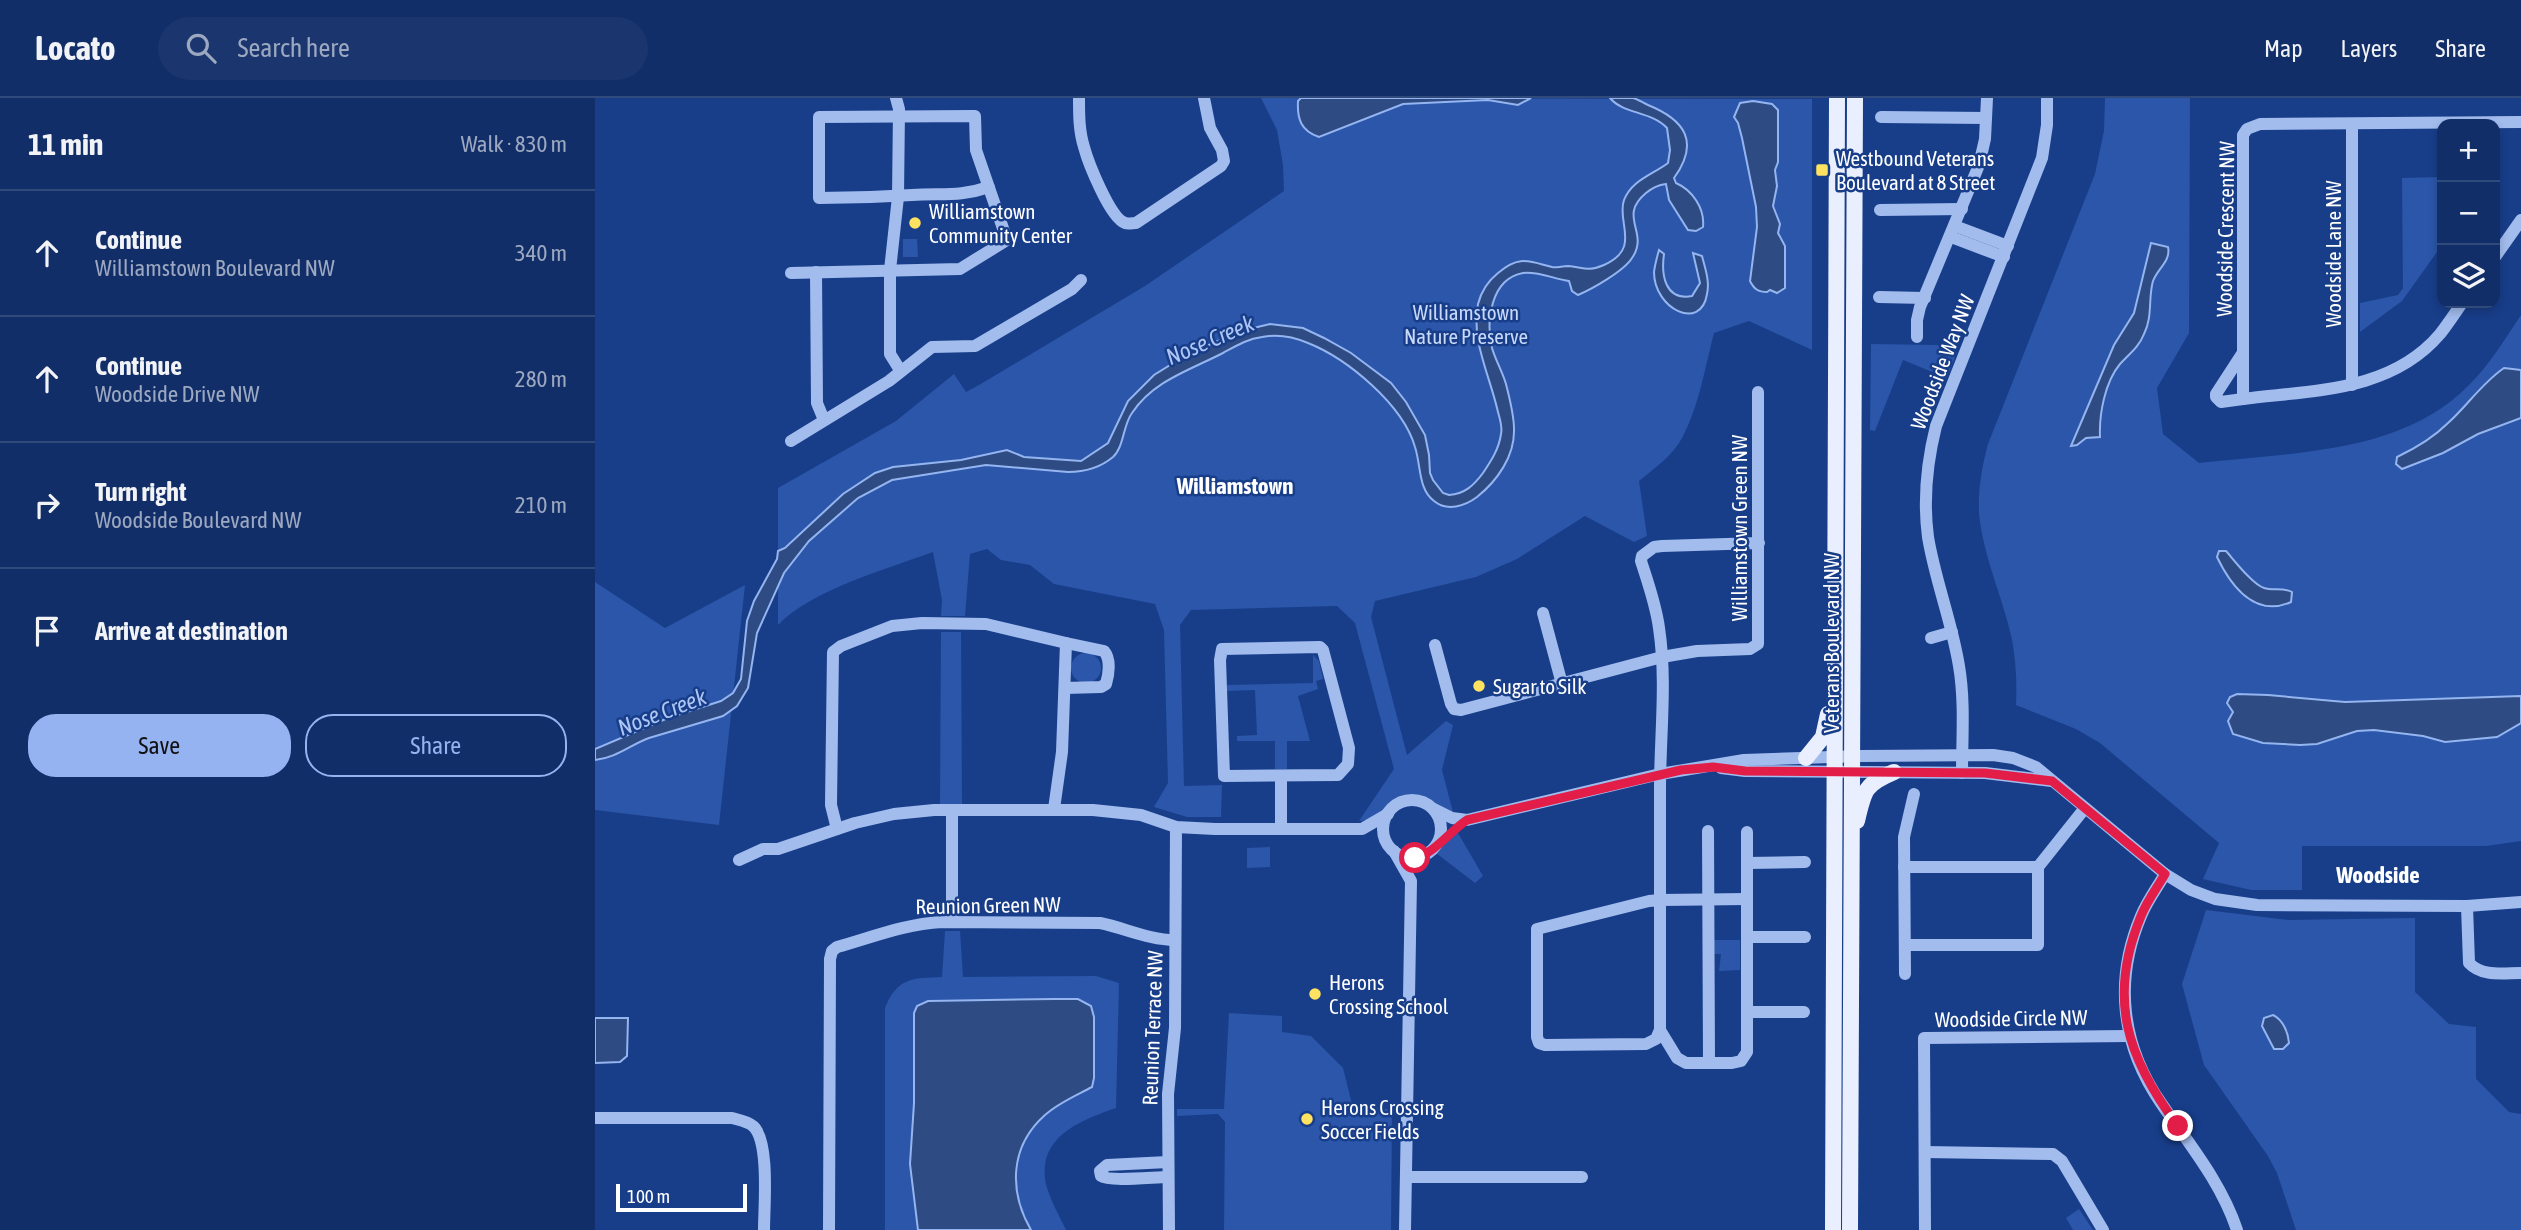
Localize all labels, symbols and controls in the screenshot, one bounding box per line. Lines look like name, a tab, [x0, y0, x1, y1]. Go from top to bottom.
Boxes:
search box	[158, 17, 648, 80]
text: Locato	[35, 29, 116, 67]
icon: search	[182, 29, 220, 67]
text: Search here	[238, 33, 350, 63]
text: Map	[2264, 35, 2303, 62]
text: Layers	[2341, 35, 2397, 62]
text: Share	[2435, 35, 2486, 62]
map controls	[2437, 119, 2500, 308]
button: +	[2437, 119, 2500, 182]
text: 11 min	[28, 127, 103, 161]
text: Walk · 830 m	[461, 131, 567, 157]
street label: Woodside Crescent NW	[2211, 140, 2239, 317]
place label: Westbound Veterans Boulevard at 8 Street	[1836, 146, 1995, 194]
marker: Westbound Veterans Boulevard at 8 Street	[1814, 162, 1830, 178]
street label: Woodside Lane NW	[2321, 180, 2345, 328]
button: −	[2437, 182, 2500, 245]
place label: Williamstown Community Center	[929, 199, 1073, 247]
marker: Williamstown Community Center	[907, 215, 923, 231]
text: Continue	[95, 225, 182, 255]
icon: ahead	[28, 234, 66, 272]
text: 340 m	[515, 240, 567, 266]
button: layers	[2437, 245, 2500, 308]
text: Williamstown Boulevard NW	[95, 255, 335, 281]
street label: Woodside Way NW	[1905, 291, 1979, 433]
park label: Williamstown Nature Preserve	[1404, 300, 1528, 348]
water label: Nose Creek	[1162, 310, 1259, 370]
text: Continue	[95, 351, 182, 381]
icon: ahead	[28, 360, 66, 398]
text: 280 m	[515, 366, 567, 392]
text: Woodside Drive NW	[95, 381, 259, 407]
street label: Williamstown Green NW	[1727, 434, 1751, 621]
district label: Williamstown	[1176, 473, 1293, 499]
text: Turn right	[95, 477, 186, 507]
icon: right	[28, 486, 66, 524]
text: 210 m	[515, 492, 567, 518]
text: Woodside Boulevard NW	[95, 507, 301, 533]
street label: Veterans Boulevard NW	[1819, 552, 1843, 733]
icon: arrive	[28, 612, 66, 650]
text: Arrive at destination	[95, 616, 288, 646]
place label: Sugar to Silk	[1493, 674, 1586, 698]
marker: Sugar to Silk	[1471, 678, 1487, 694]
water label: Nose Creek	[614, 683, 711, 741]
button: Save	[28, 714, 291, 777]
button: Share	[305, 714, 567, 777]
route start	[1399, 842, 1430, 873]
district label: Woodside	[2335, 862, 2420, 888]
street label: Reunion Green NW	[915, 892, 1062, 918]
street label: Reunion Terrace NW	[1137, 949, 1167, 1106]
place label: Herons Crossing School	[1329, 970, 1449, 1018]
marker: Herons Crossing School	[1307, 986, 1323, 1002]
street label: Woodside Circle NW	[1935, 1005, 2088, 1031]
place label: Herons Crossing Soccer Fields	[1321, 1095, 1444, 1143]
route end	[2162, 1110, 2193, 1141]
marker: Herons Crossing Soccer Fields	[1299, 1111, 1315, 1127]
scale bar	[616, 1181, 747, 1213]
text: 100 m	[627, 1185, 670, 1207]

